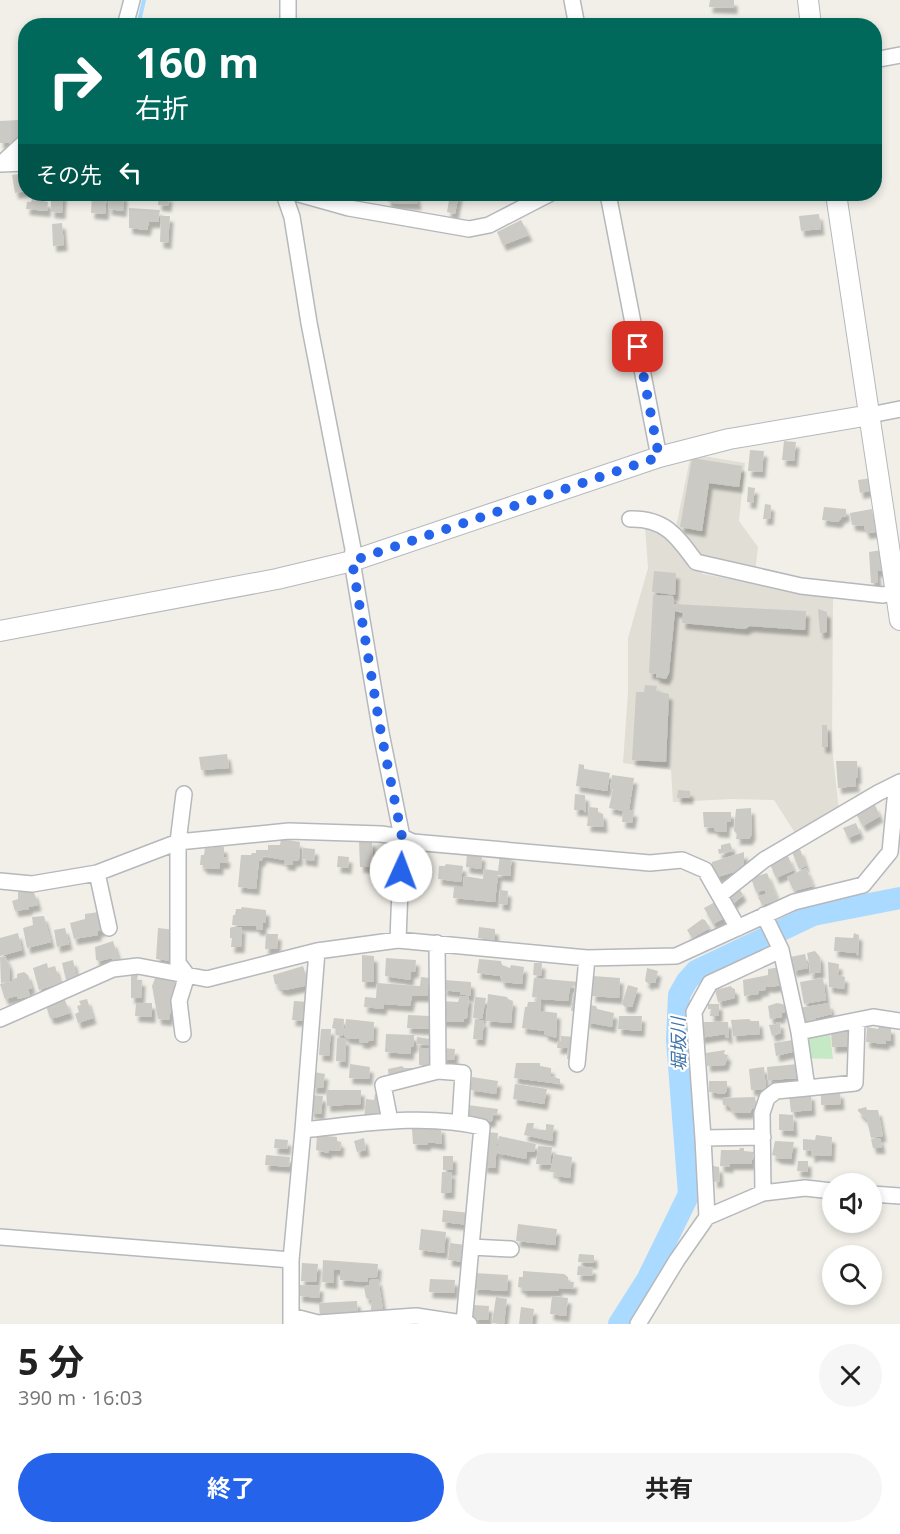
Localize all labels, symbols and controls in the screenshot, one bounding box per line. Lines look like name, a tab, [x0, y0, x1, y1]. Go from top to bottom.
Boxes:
text: 160 m	[135, 33, 259, 90]
icon: right	[36, 42, 114, 120]
text: 右折	[135, 89, 189, 126]
icon: left	[114, 156, 147, 189]
text: その先	[36, 159, 102, 189]
pin	[612, 321, 663, 372]
icon: arrive	[621, 330, 654, 363]
position arrow	[369, 839, 433, 903]
water label: 堀坂川	[665, 1015, 690, 1071]
map controls	[822, 1173, 882, 1305]
button: sound	[822, 1173, 882, 1233]
button: search	[822, 1245, 882, 1305]
text: 5 分	[18, 1337, 84, 1386]
button: close	[819, 1344, 882, 1407]
text: 390 m · 16:03	[18, 1384, 143, 1411]
button: 終了	[18, 1453, 444, 1522]
button: 共有	[456, 1453, 882, 1522]

